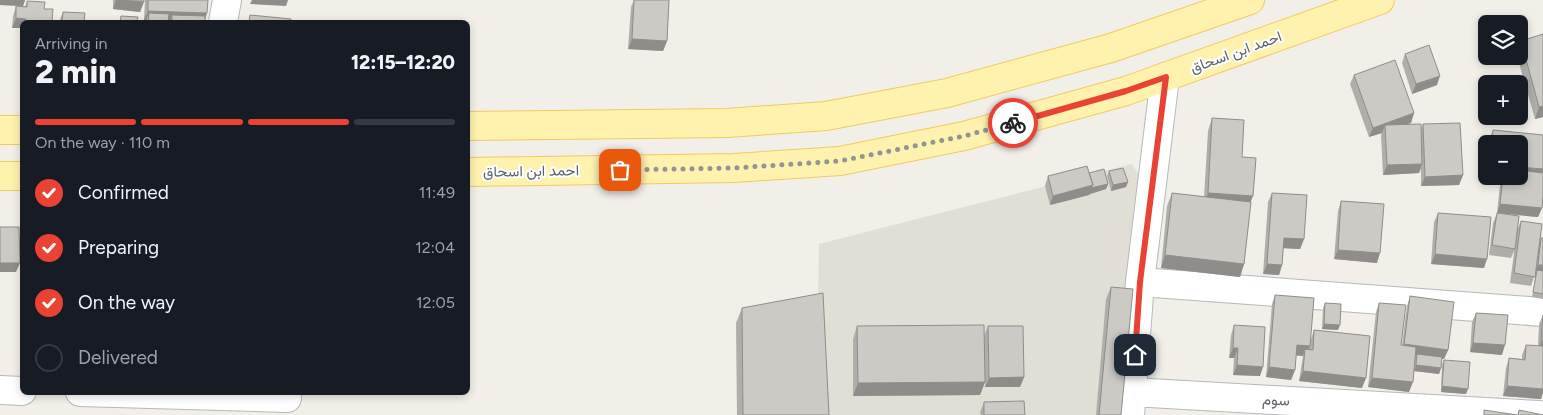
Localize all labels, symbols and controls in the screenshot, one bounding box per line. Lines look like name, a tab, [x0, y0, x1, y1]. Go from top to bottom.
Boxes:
map controls	[1478, 15, 1528, 185]
button: layers	[1478, 15, 1528, 65]
street label: احمد ابن اسحاق	[1188, 27, 1285, 78]
text: Arriving in	[35, 34, 107, 53]
text: 12:15–12:20	[351, 51, 455, 74]
text: 2 min	[35, 53, 117, 91]
button: +	[1478, 75, 1528, 125]
courier	[988, 98, 1038, 148]
icon: bike	[999, 109, 1027, 137]
text: On the way · 110 m	[35, 133, 170, 152]
button: −	[1478, 135, 1528, 185]
pin	[599, 149, 641, 191]
icon: bag	[606, 156, 634, 184]
street label: احمد ابن اسحاق	[483, 161, 579, 182]
icon: check	[35, 179, 63, 207]
text: Confirmed	[78, 181, 169, 204]
text: 11:49	[419, 183, 455, 202]
icon: check	[35, 234, 63, 262]
text: Preparing	[78, 236, 159, 259]
text: 12:04	[415, 238, 455, 257]
icon: check	[35, 289, 63, 317]
text: On the way	[78, 291, 175, 314]
text: 12:05	[416, 293, 455, 312]
pin	[1114, 334, 1156, 376]
icon: home	[1121, 341, 1149, 369]
text: Delivered	[78, 346, 158, 369]
street label: سوم	[1262, 390, 1290, 411]

